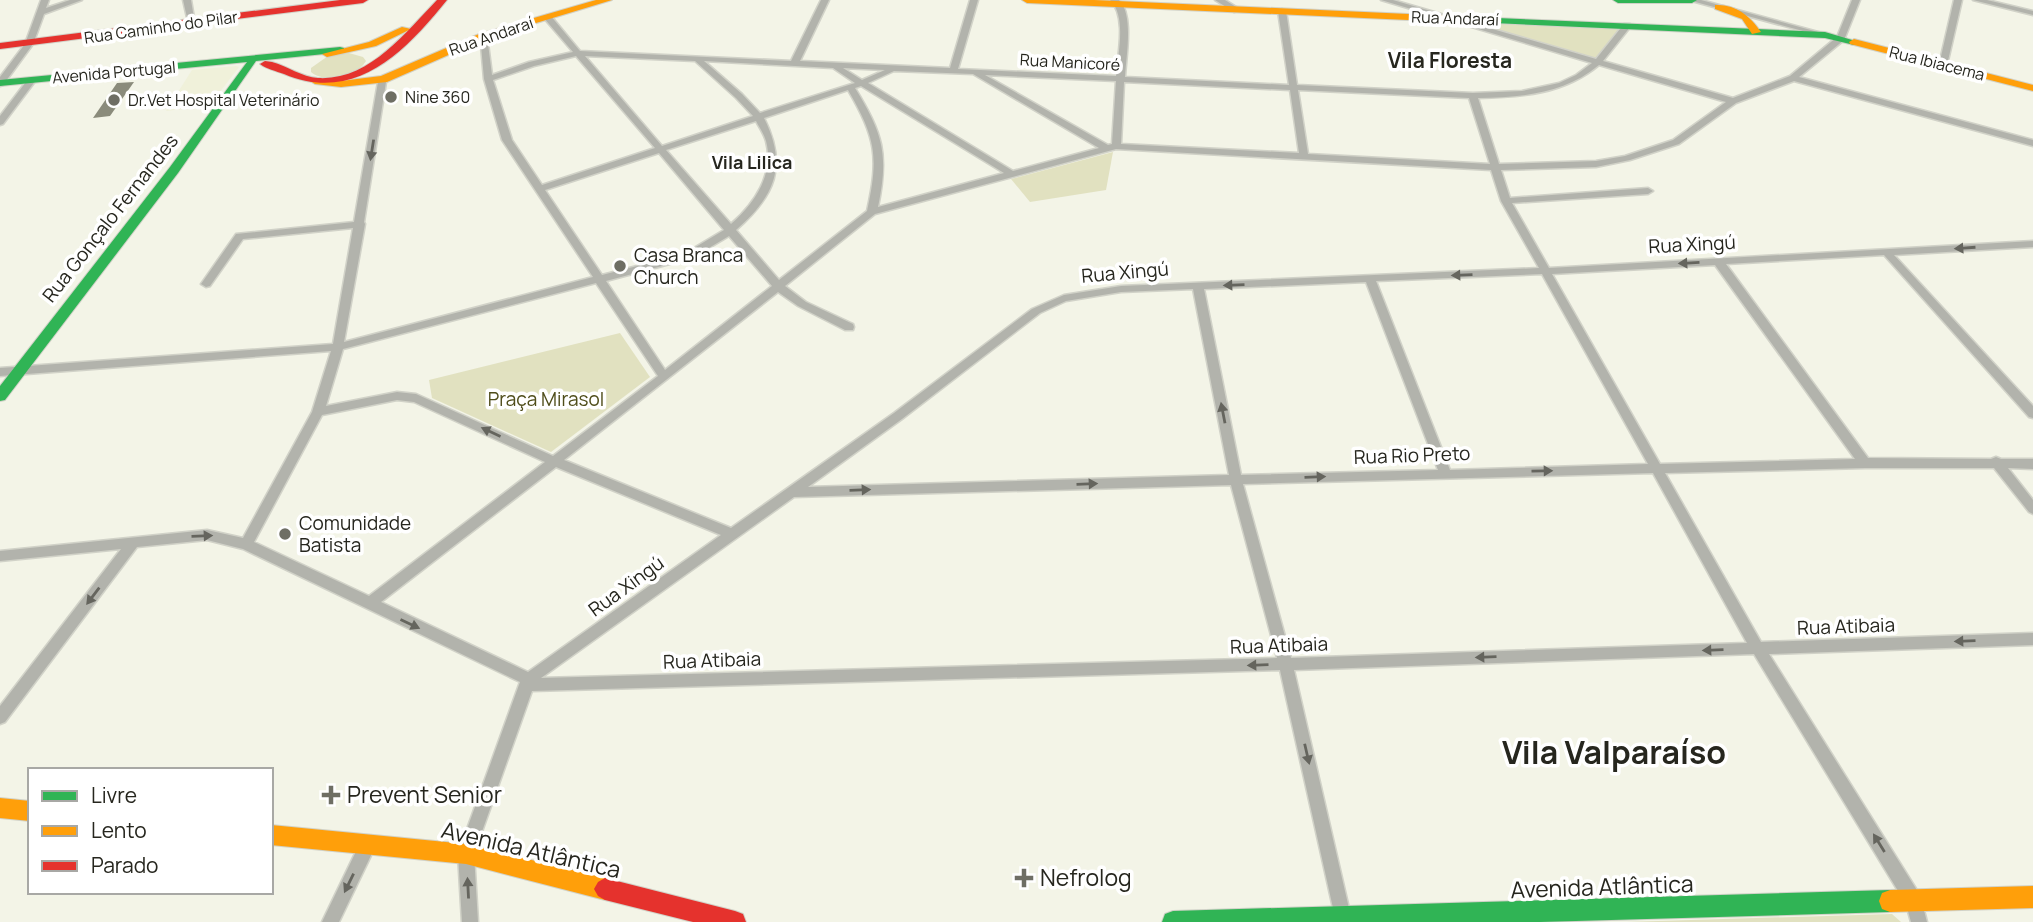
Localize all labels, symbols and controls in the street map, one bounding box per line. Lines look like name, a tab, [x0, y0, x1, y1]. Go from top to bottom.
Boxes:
street label: Rua Caminho do Pilar	[83, 5, 239, 49]
street label: Rua Andaraí	[1411, 5, 1499, 31]
street label: Rua Andaraí	[446, 11, 536, 61]
street label: Rua Ibiacema	[1887, 41, 1987, 85]
district label: Vila Floresta	[1388, 46, 1512, 74]
street label: Rua Manicoré	[1019, 48, 1121, 76]
street label: Avenida Portugal	[51, 56, 177, 88]
place label: Nine 360	[405, 86, 470, 108]
place label: Dr.Vet Hospital Veterinário	[128, 89, 319, 111]
marker: Nine 360	[383, 89, 399, 105]
marker: Dr.Vet Hospital Veterinário	[106, 92, 122, 108]
street label: Rua Gonçalo Fernandes	[36, 129, 184, 307]
one-way arrow	[366, 139, 377, 161]
district label: Vila Lilica	[712, 150, 792, 174]
street label: Rua Xingú	[1648, 229, 1736, 259]
place label: Casa Branca Church	[634, 242, 743, 290]
one-way arrow	[1954, 243, 1976, 254]
street label: Rua Xingú	[1080, 255, 1170, 289]
marker: Casa Branca Church	[612, 258, 628, 274]
one-way arrow	[1678, 258, 1700, 269]
one-way arrow	[1450, 270, 1472, 281]
one-way arrow	[1223, 279, 1245, 290]
park label: Praça Mirasol	[488, 386, 604, 412]
one-way arrow	[1217, 402, 1228, 424]
one-way arrow	[481, 426, 502, 437]
street label: Rua Rio Preto	[1353, 440, 1471, 470]
one-way arrow	[1531, 465, 1553, 477]
one-way arrow	[1304, 472, 1326, 483]
one-way arrow	[1077, 478, 1099, 490]
one-way arrow	[849, 484, 871, 496]
place label: Comunidade Batista	[299, 510, 411, 558]
marker: Comunidade Batista	[277, 526, 293, 542]
one-way arrow	[191, 530, 213, 541]
street label: Rua Xingú	[583, 550, 669, 622]
one-way arrow	[86, 587, 100, 605]
street label: Rua Atibaia	[1797, 611, 1895, 641]
one-way arrow	[400, 618, 420, 629]
street label: Rua Atibaia	[1230, 630, 1328, 660]
one-way arrow	[1954, 635, 1976, 647]
street label: Rua Atibaia	[663, 645, 761, 675]
one-way arrow	[1702, 645, 1724, 656]
one-way arrow	[1474, 652, 1496, 663]
one-way arrow	[1247, 659, 1269, 670]
district label: Vila Valparaíso	[1502, 730, 1726, 774]
one-way arrow	[1301, 743, 1312, 765]
legend	[28, 768, 273, 894]
place label: Prevent Senior	[347, 778, 502, 810]
text: Livre	[91, 781, 137, 809]
marker: Prevent Senior	[321, 785, 341, 805]
street label: Avenida Atlântica	[438, 813, 624, 885]
text: Lento	[91, 816, 147, 844]
one-way arrow	[1872, 834, 1885, 853]
text: Parado	[91, 851, 159, 879]
place label: Nefrolog	[1040, 861, 1132, 893]
street label: Avenida Atlântica	[1510, 867, 1694, 905]
marker: Nefrolog	[1014, 868, 1034, 888]
one-way arrow	[343, 873, 355, 893]
one-way arrow	[462, 877, 473, 899]

